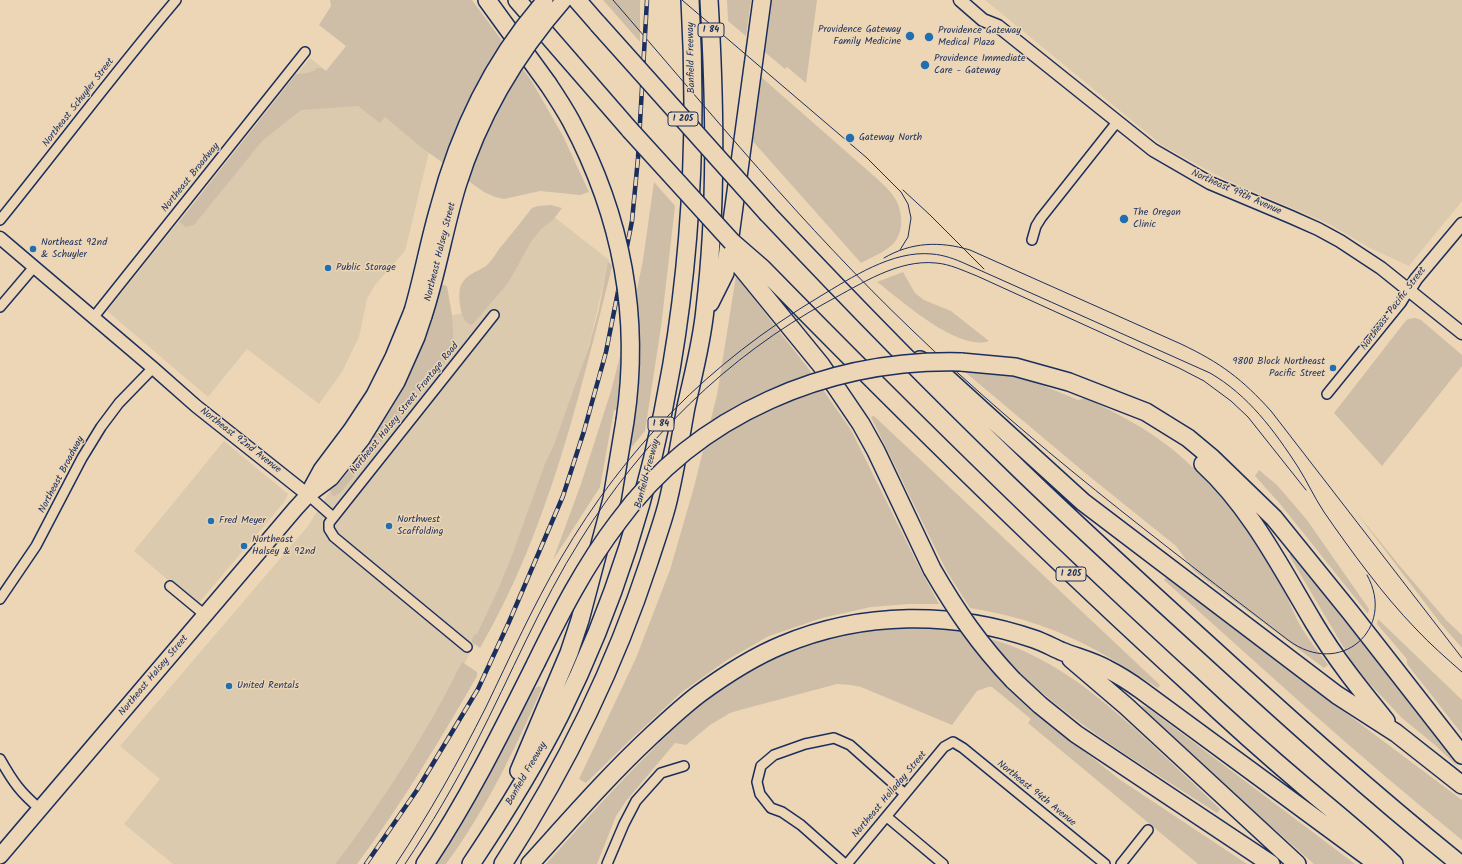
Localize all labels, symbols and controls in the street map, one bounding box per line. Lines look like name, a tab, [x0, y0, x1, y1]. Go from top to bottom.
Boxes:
street label: Banfield Freeway	[685, 22, 699, 94]
road number: I 84	[698, 23, 724, 37]
place label: Providence Gateway Family Medicine	[818, 24, 901, 48]
place label: Providence Gateway Medical Plaza	[938, 25, 1021, 48]
marker: Providence Gateway Family Medicine	[904, 30, 916, 42]
marker: Providence Gateway Medical Plaza	[923, 31, 935, 43]
place label: Providence Immediate Care - Gateway	[934, 53, 1026, 76]
street label: Northeast Schuyler Street	[41, 56, 117, 150]
marker: Providence Immediate Care - Gateway	[919, 59, 931, 71]
road number: I 205	[668, 112, 698, 126]
marker: Gateway North	[844, 132, 856, 144]
place label: Gateway North	[859, 132, 922, 144]
street label: Northeast Broadway	[160, 141, 222, 215]
street label: Northeast 99th Avenue	[1189, 168, 1283, 218]
street label: Northeast Halsey Street	[423, 201, 459, 303]
place label: The Oregon Clinic	[1133, 207, 1181, 230]
marker: The Oregon Clinic	[1118, 213, 1130, 225]
place label: Northeast 92nd & Schuyler	[41, 237, 107, 260]
marker: Northeast 92nd & Schuyler	[28, 244, 38, 254]
place label: Public Storage	[336, 262, 396, 274]
marker: Public Storage	[323, 263, 333, 273]
street label: Northeast Pacific Street	[1359, 265, 1429, 353]
street label: Northeast Halsey Street Frontage Road	[348, 341, 462, 477]
place label: 9800 Block Northeast Pacific Street	[1232, 356, 1325, 380]
marker: 9800 Block Northeast Pacific Street	[1328, 363, 1338, 373]
street label: Northeast 92nd Avenue	[197, 406, 283, 476]
road number: I 84	[648, 417, 674, 431]
street label: Northeast Broadway	[37, 435, 87, 515]
street label: Banfield Freeway	[633, 438, 663, 510]
place label: Northwest Scaffolding	[397, 514, 443, 538]
place label: Fred Meyer	[219, 515, 266, 527]
marker: Fred Meyer	[206, 516, 216, 526]
marker: Northwest Scaffolding	[384, 521, 394, 531]
place label: Northeast Halsey & 92nd	[252, 534, 315, 558]
marker: Northeast Halsey & 92nd	[239, 541, 249, 551]
road number: I 205	[1056, 567, 1086, 581]
street label: Northeast Halsey Street	[117, 633, 191, 719]
place label: United Rentals	[237, 680, 299, 692]
marker: United Rentals	[224, 681, 234, 691]
street label: Banfield Freeway	[504, 740, 550, 808]
street label: Northeast Holladay Street	[850, 749, 930, 841]
street label: Northeast 94th Avenue	[994, 758, 1078, 830]

